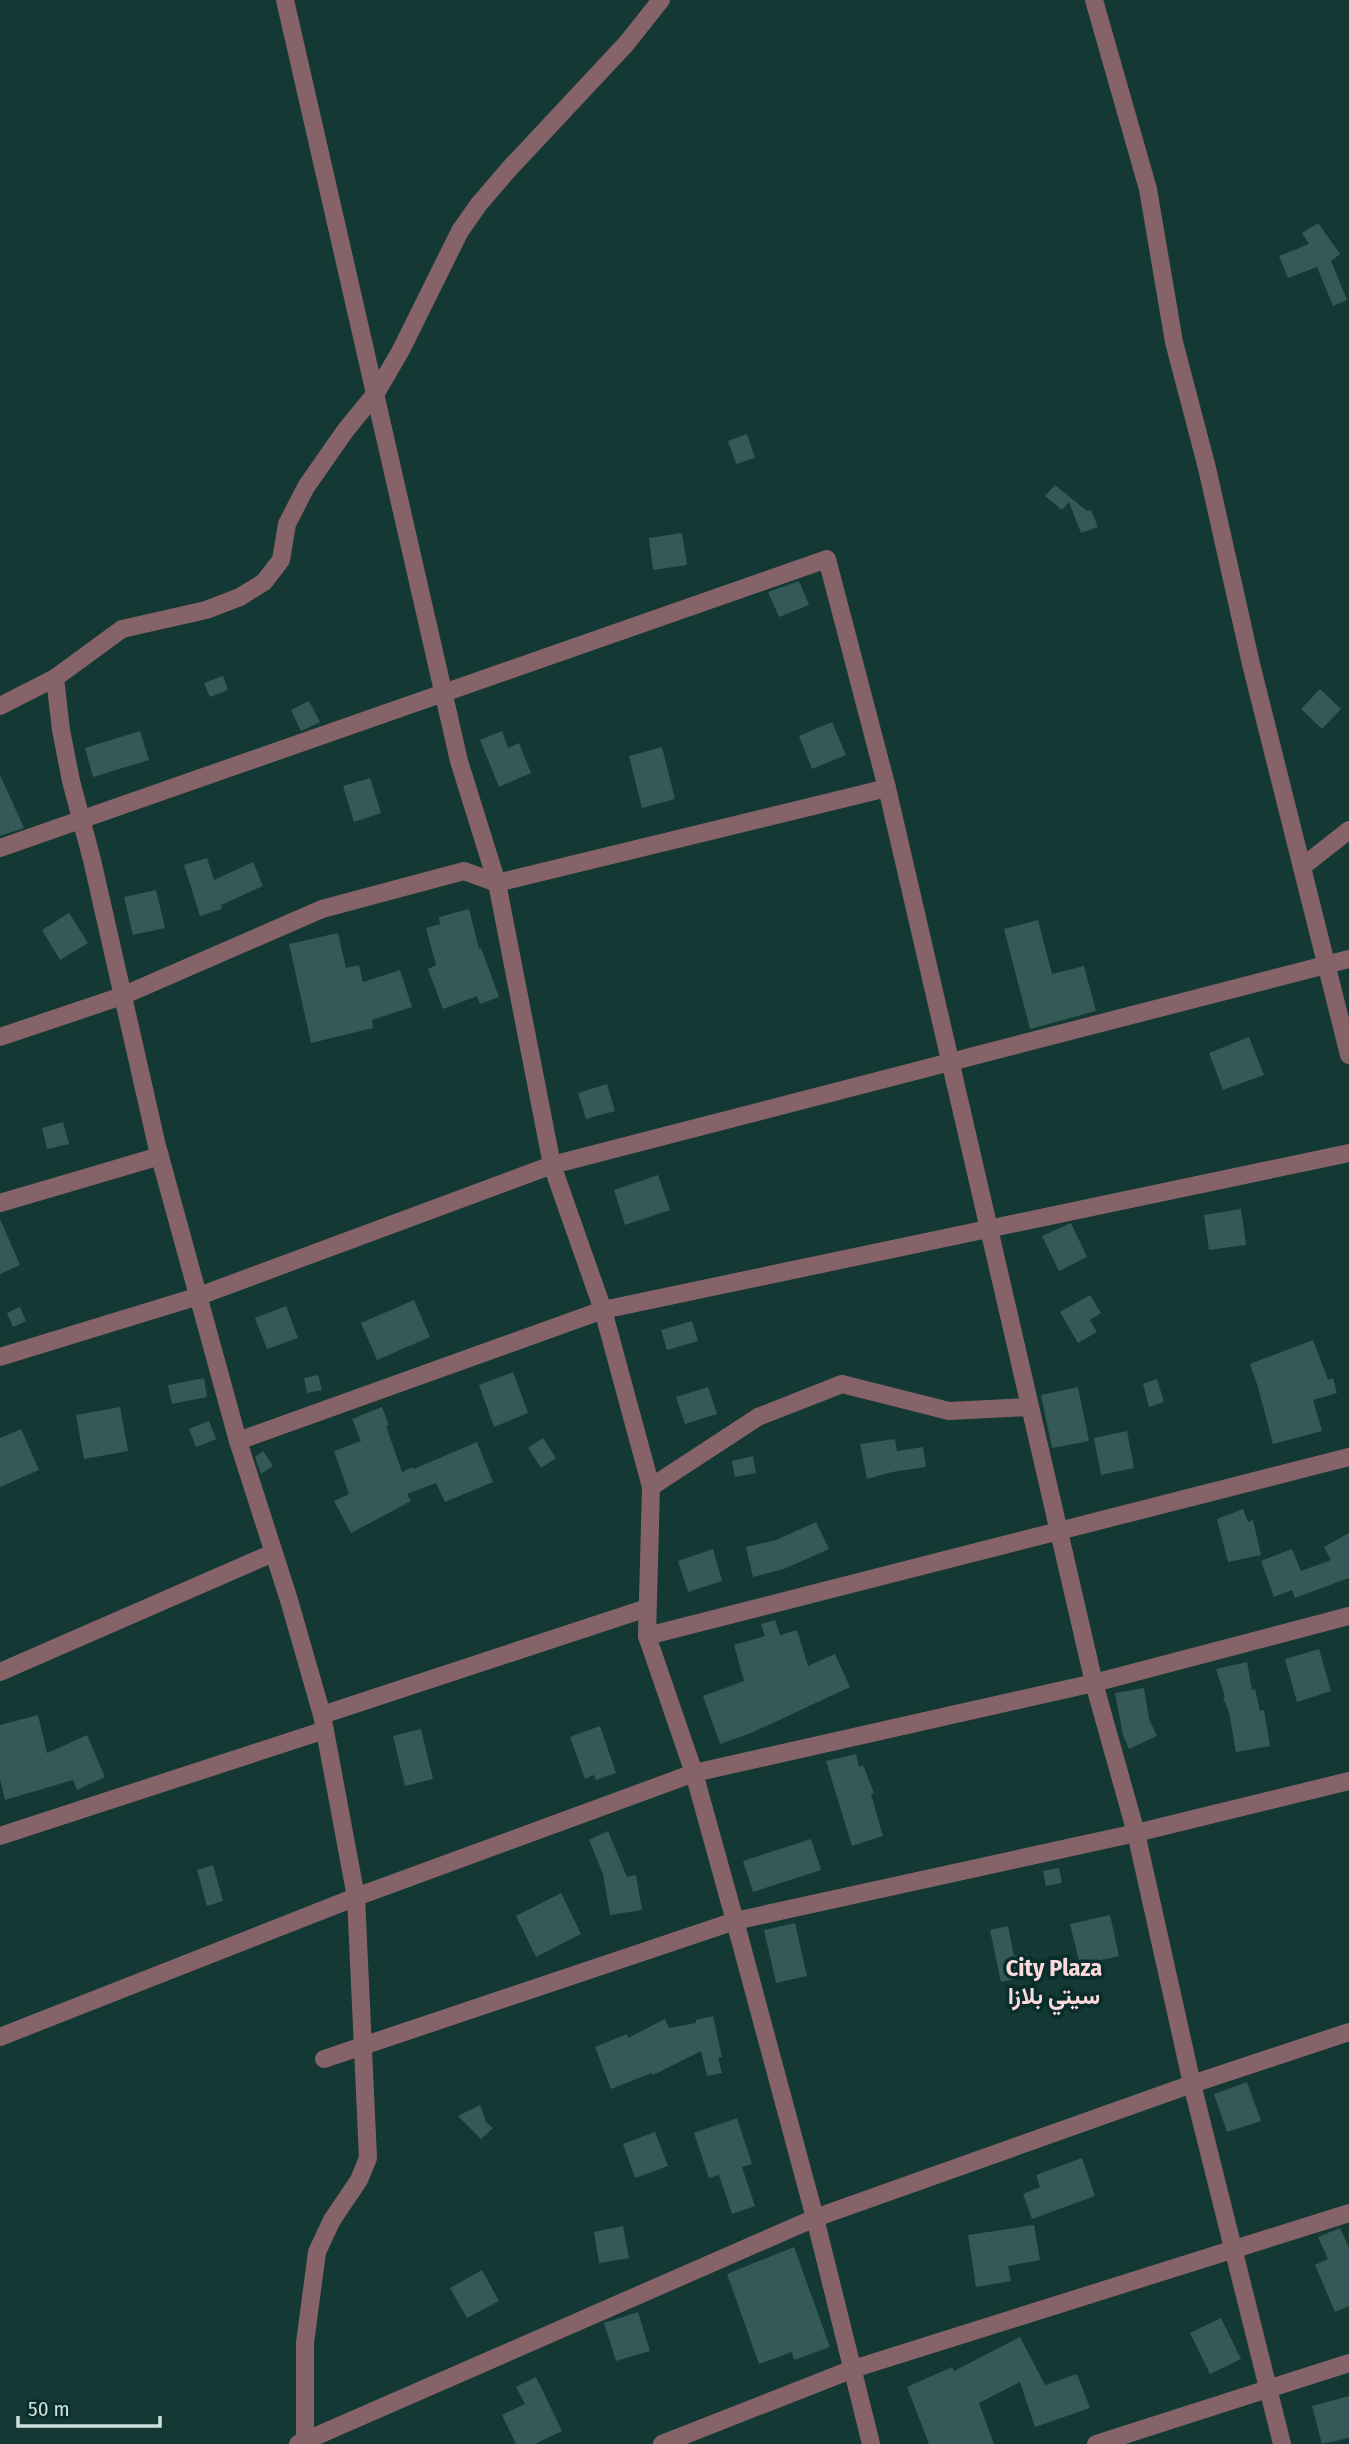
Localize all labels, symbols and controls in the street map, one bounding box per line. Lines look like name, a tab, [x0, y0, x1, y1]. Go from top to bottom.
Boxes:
district label: City Plaza سيتي بلازا	[1006, 1954, 1102, 2016]
scale bar	[18, 2384, 159, 2428]
text: 50 m	[28, 2396, 70, 2422]

